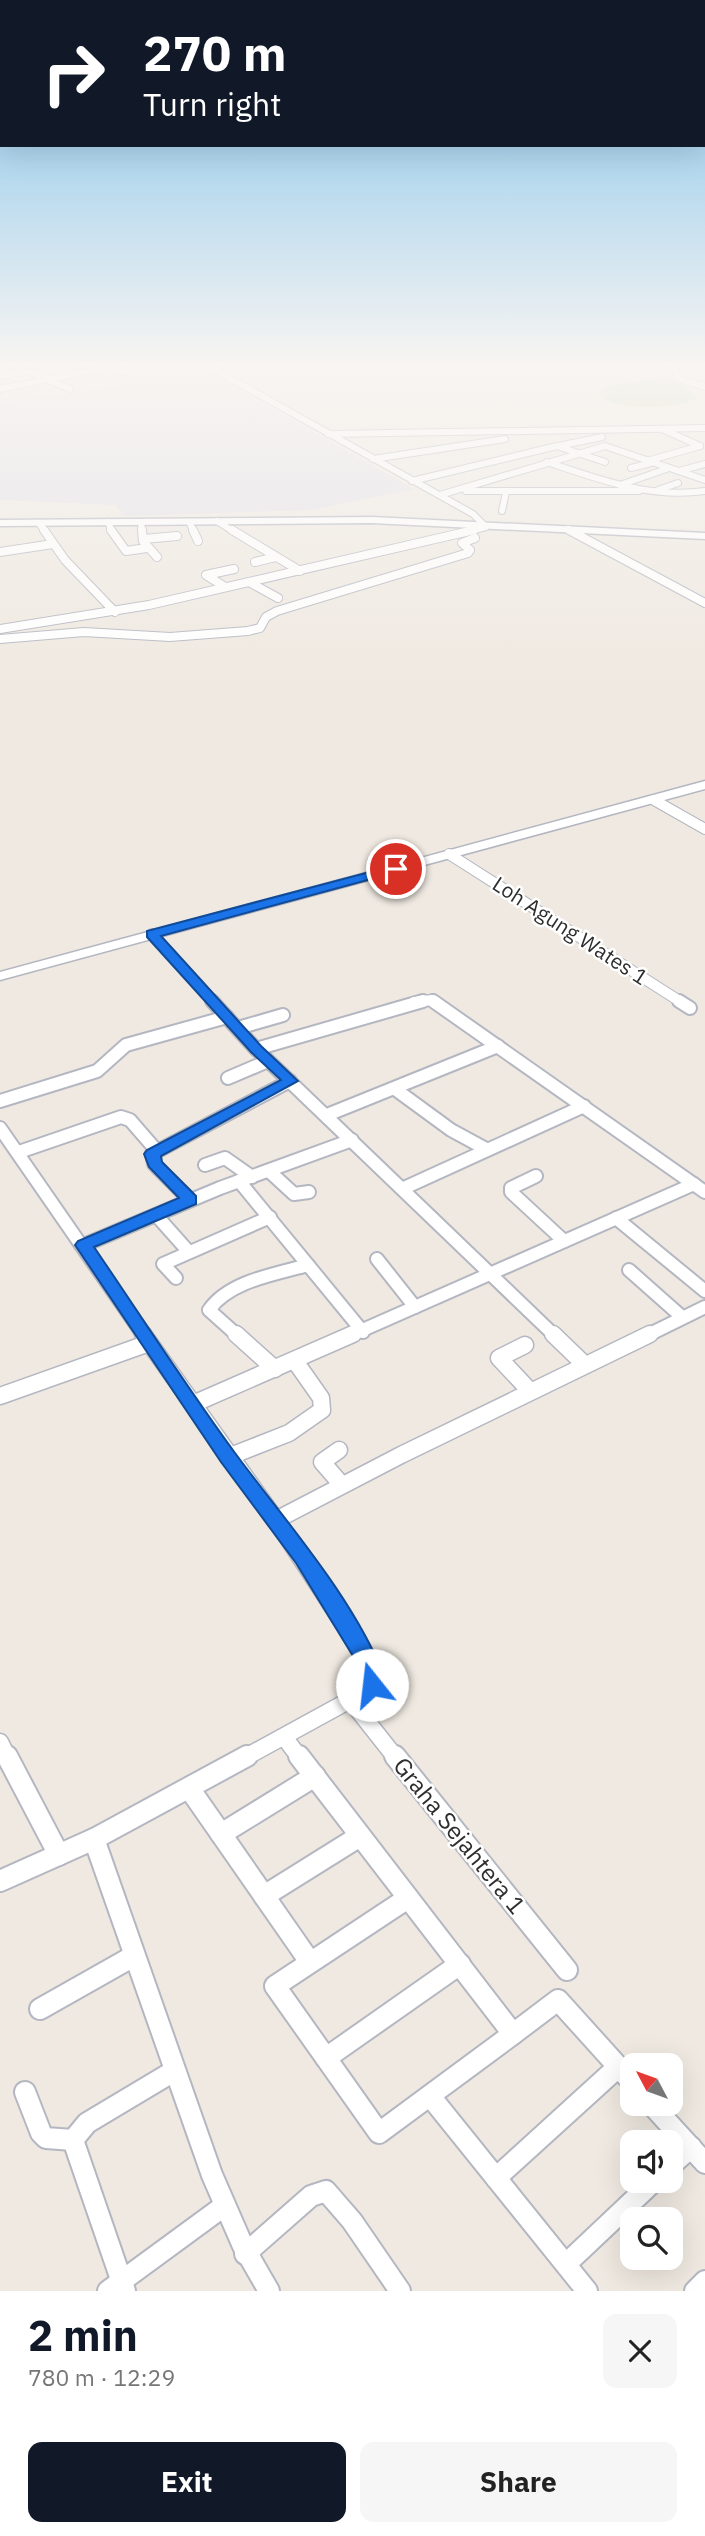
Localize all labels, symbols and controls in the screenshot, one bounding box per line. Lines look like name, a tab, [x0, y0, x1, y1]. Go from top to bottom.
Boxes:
text: 270 m	[143, 21, 287, 84]
icon: right	[28, 28, 119, 119]
text: Turn right	[143, 83, 281, 125]
pin	[366, 839, 426, 899]
icon: arrive	[377, 850, 415, 888]
street label: Loh Agung Wates 1	[488, 870, 653, 991]
position arrow	[335, 1648, 409, 1722]
street label: Graha Sejahtera 1	[387, 1750, 533, 1920]
north arrow	[620, 2053, 682, 2116]
map controls	[620, 2053, 683, 2270]
button: sound	[620, 2130, 683, 2193]
button: search	[620, 2207, 683, 2270]
text: 2 min	[28, 2308, 138, 2363]
button: close	[603, 2314, 677, 2388]
text: 780 m · 12:29	[28, 2362, 175, 2392]
button: Exit	[28, 2442, 346, 2522]
button: Share	[360, 2442, 677, 2522]

